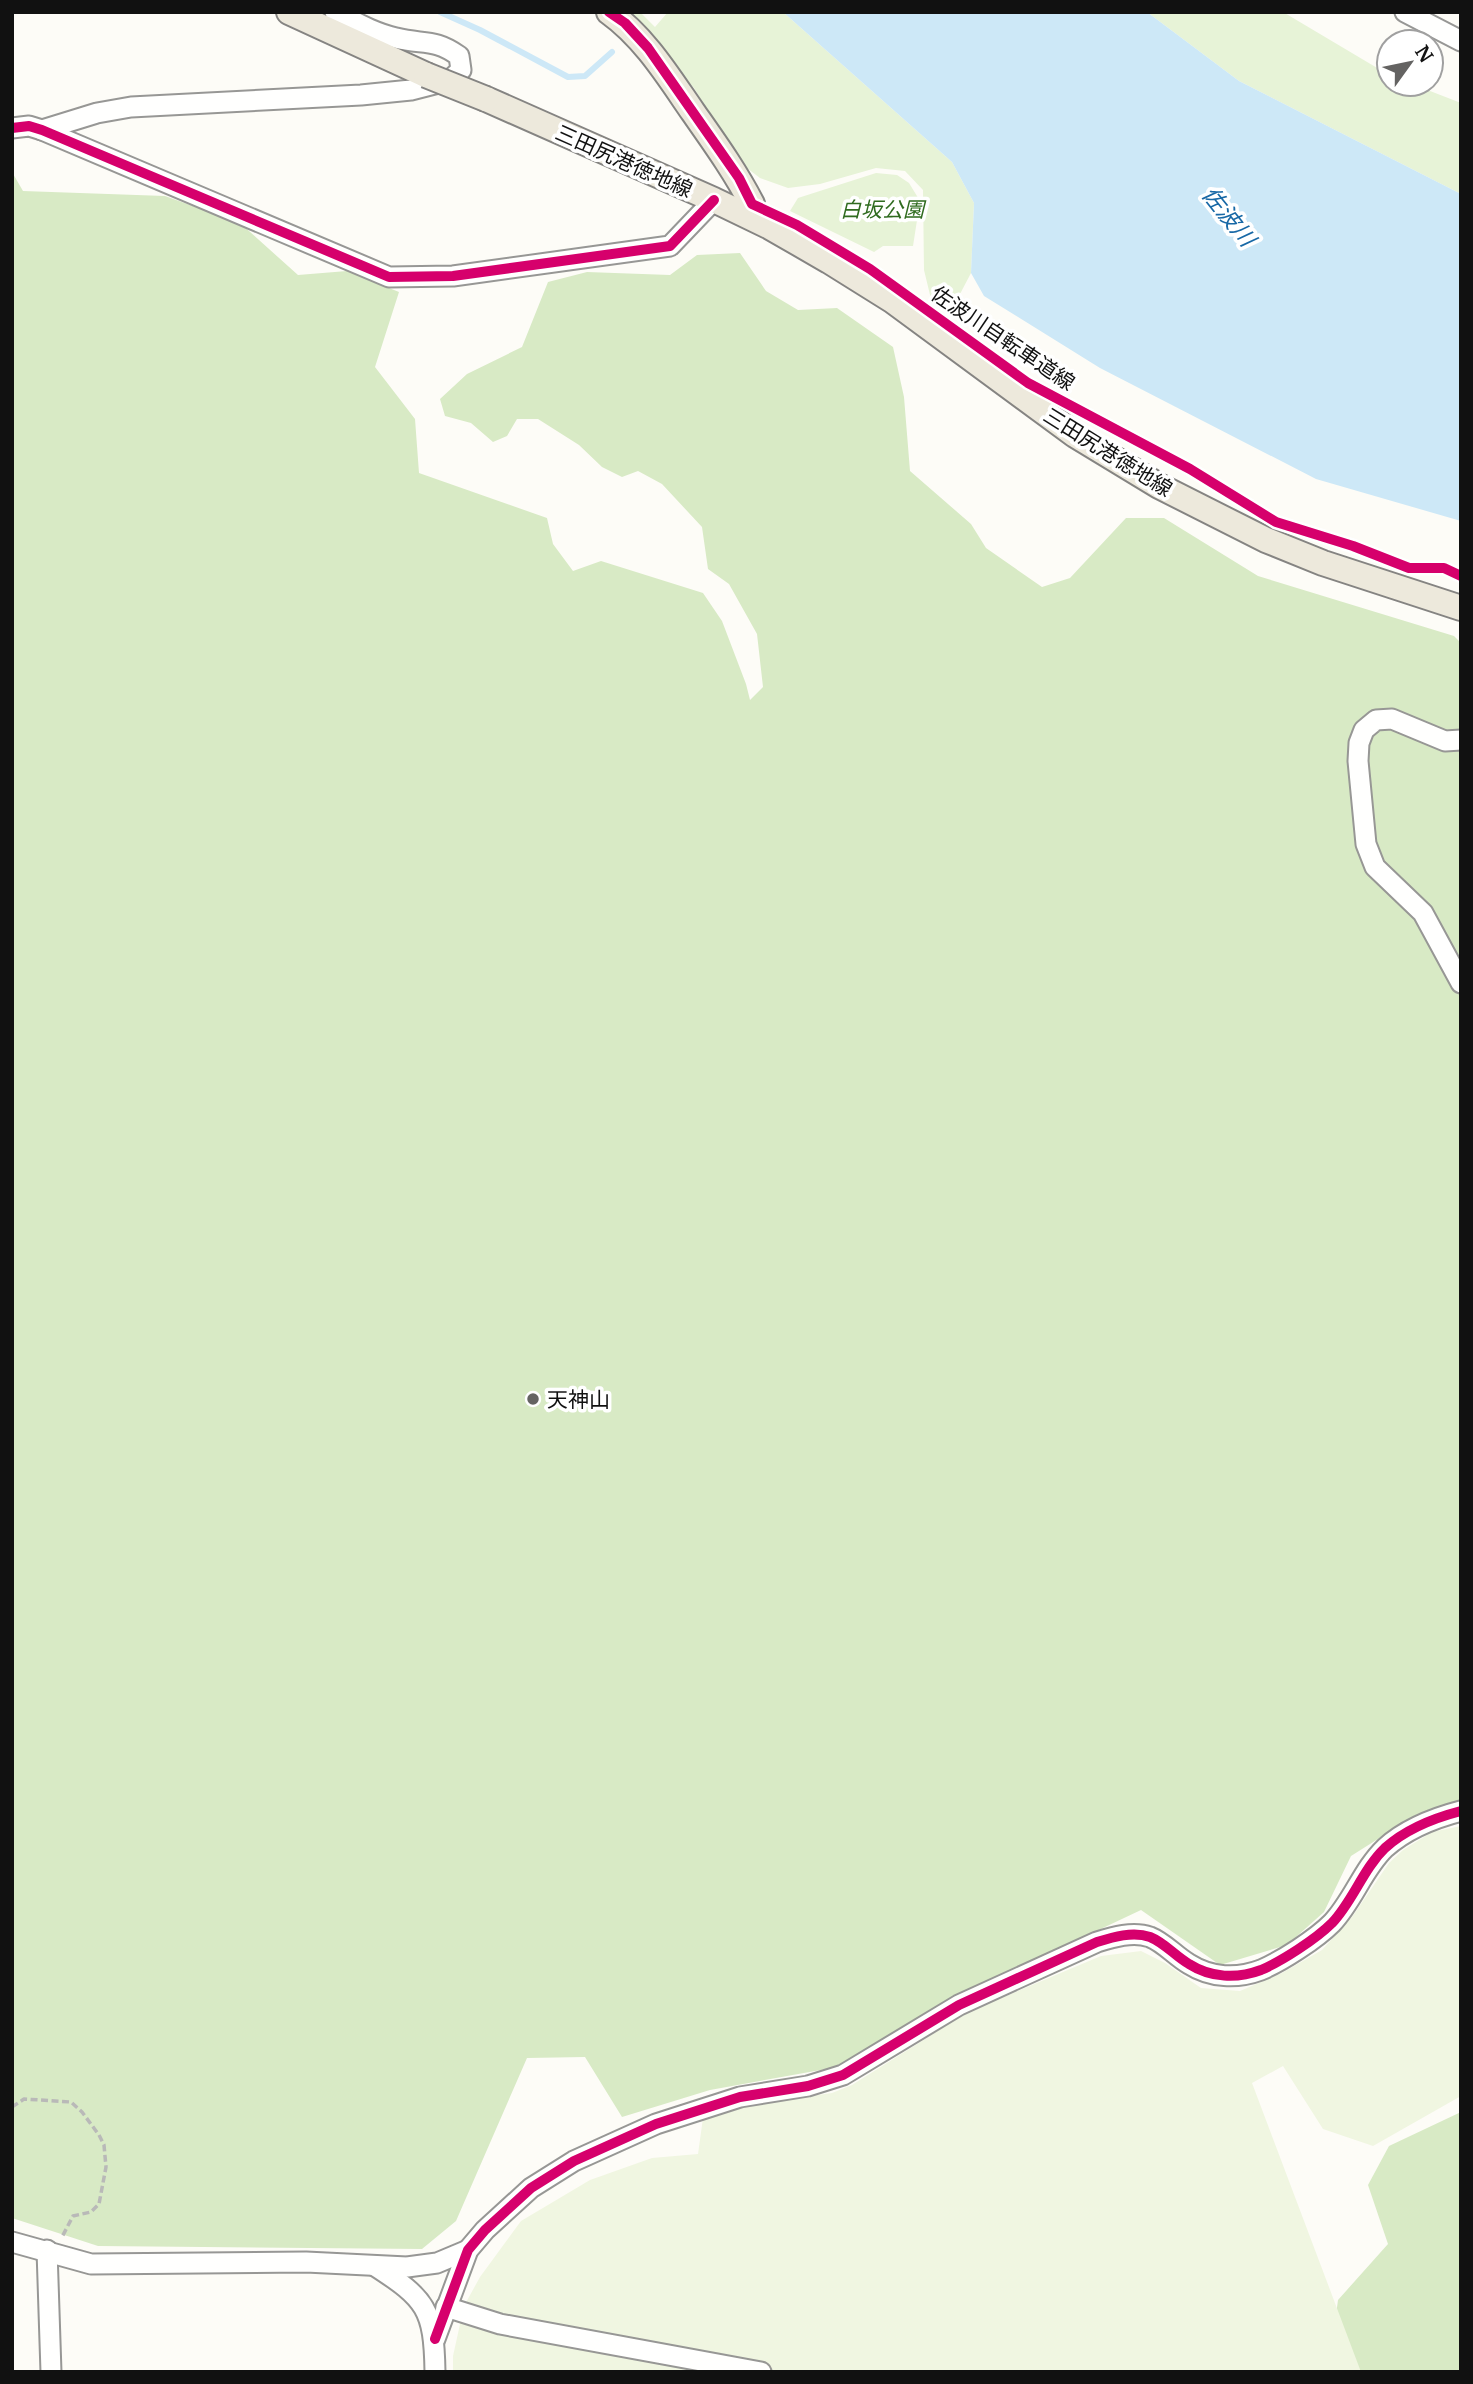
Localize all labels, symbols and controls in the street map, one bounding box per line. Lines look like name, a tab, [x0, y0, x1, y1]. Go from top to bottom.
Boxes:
north arrow	[1375, 28, 1445, 98]
text: N	[1410, 41, 1438, 67]
street label: 三田尻港徳地線	[551, 119, 697, 203]
water label: 佐波川	[1196, 180, 1264, 254]
park label: 白坂公園	[840, 196, 927, 223]
street label: 佐波川自転車道線	[926, 280, 1080, 396]
street label: 三田尻港徳地線	[1039, 402, 1177, 502]
place label: 天神山	[547, 1386, 610, 1413]
marker: 天神山	[525, 1391, 541, 1407]

